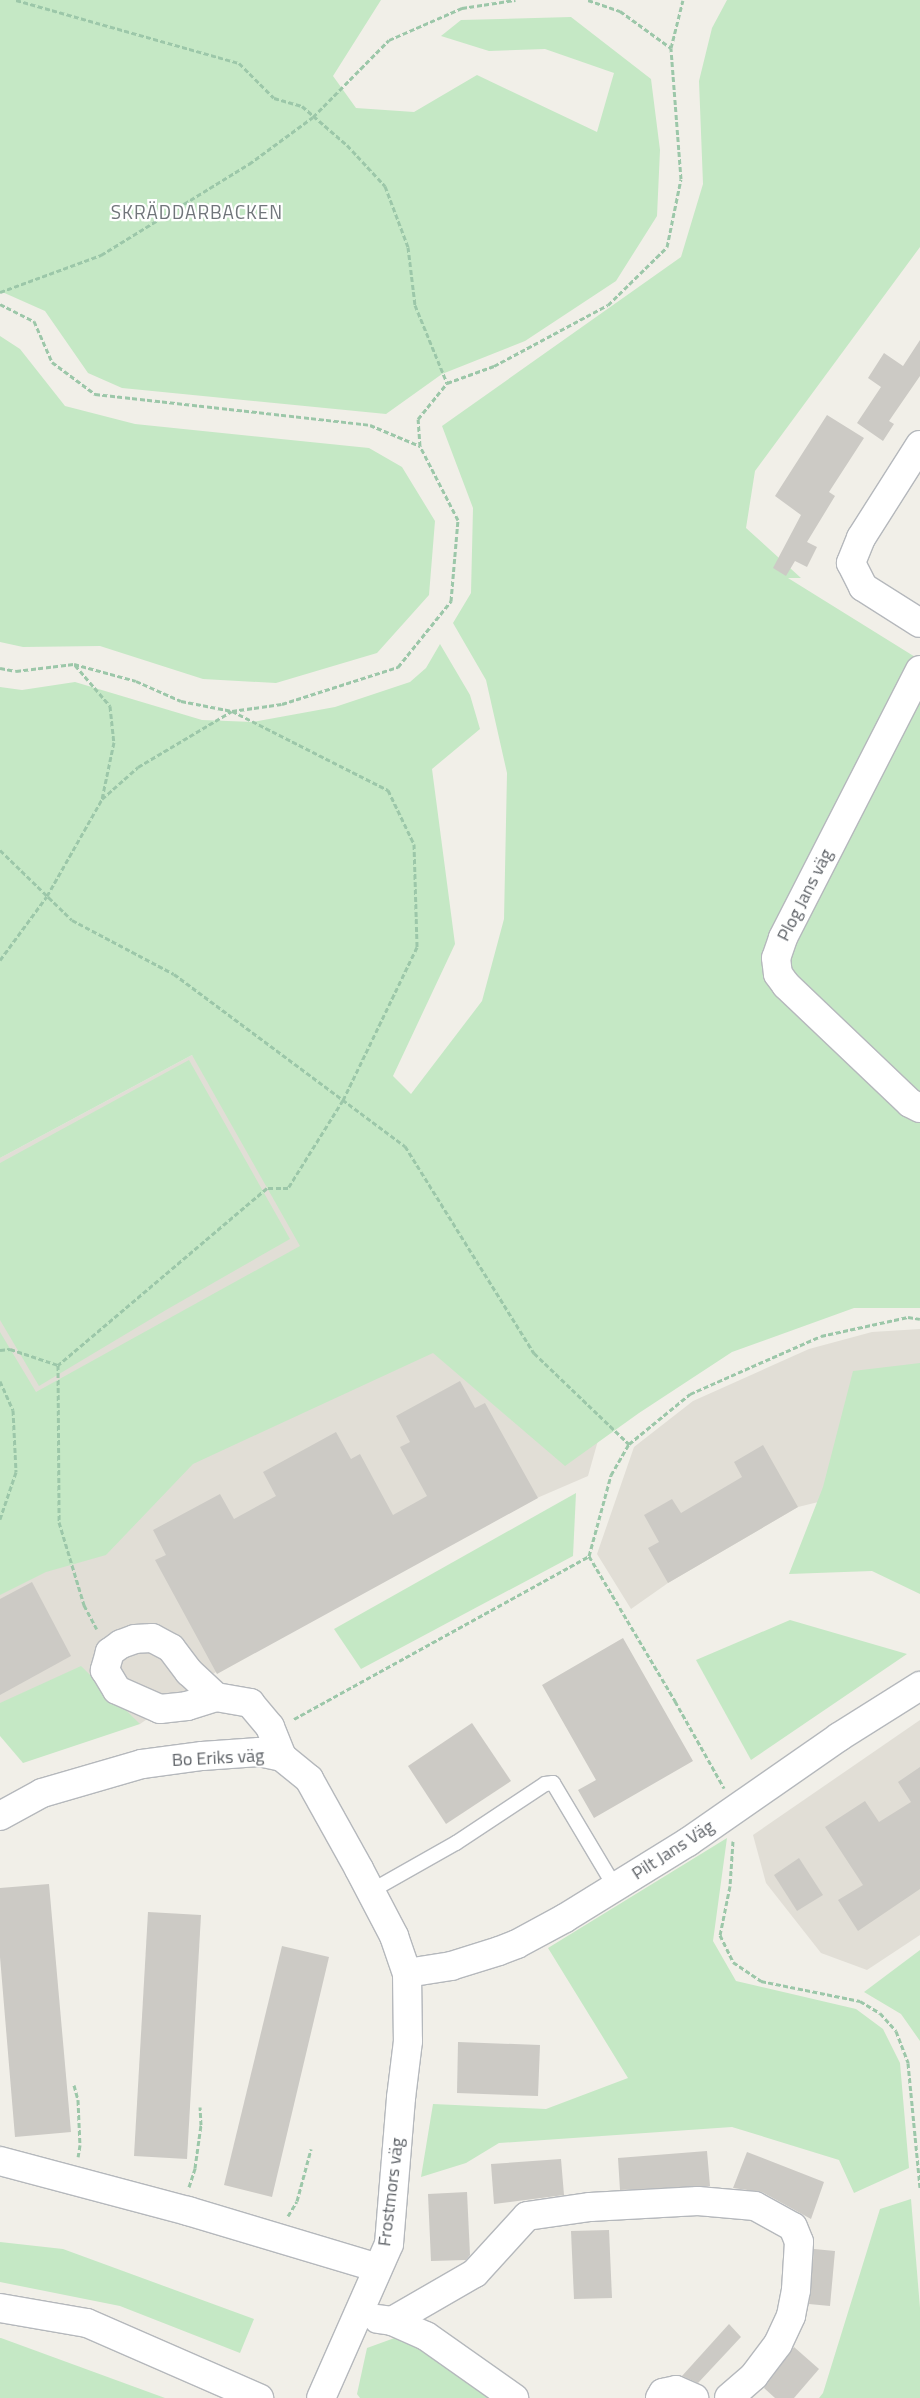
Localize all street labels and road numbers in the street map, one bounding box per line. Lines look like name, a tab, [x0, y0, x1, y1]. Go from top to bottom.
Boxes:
street label: Plog Jans väg	[773, 845, 837, 945]
street label: Bo Eriks väg	[171, 1745, 265, 1771]
street label: Pilt Jans Väg	[628, 1815, 718, 1885]
street label: Frostmors väg	[374, 2136, 408, 2248]

